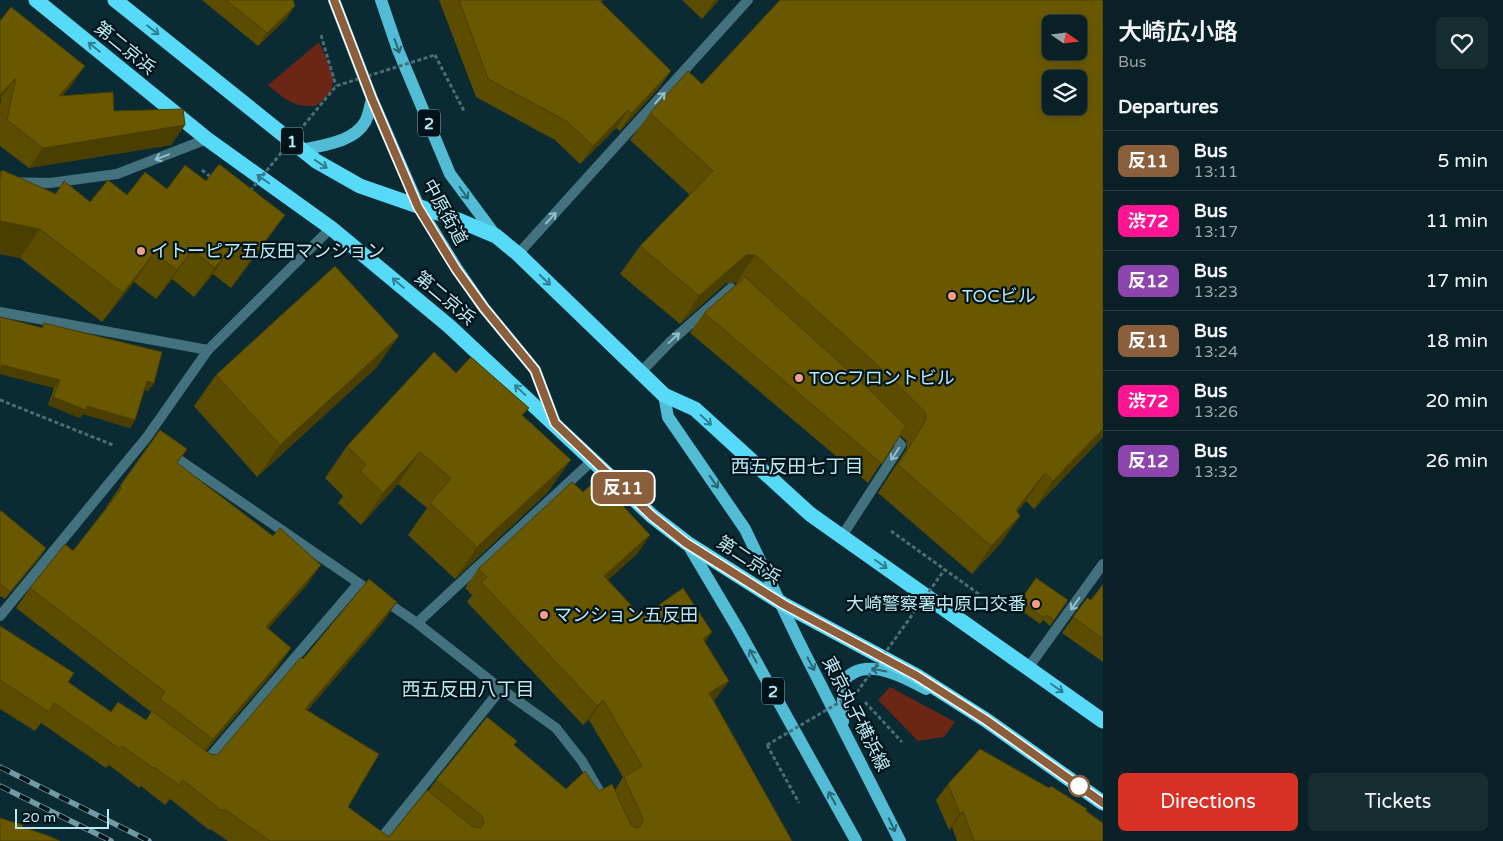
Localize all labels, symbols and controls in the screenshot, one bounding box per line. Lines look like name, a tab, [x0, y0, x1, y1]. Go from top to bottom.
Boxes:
north arrow	[1042, 15, 1088, 60]
map controls	[1042, 15, 1087, 115]
street label: 第二京浜	[90, 17, 160, 79]
button: heart	[1436, 17, 1488, 69]
text: 大崎広小路	[1118, 18, 1238, 47]
one-way arrow	[146, 25, 159, 36]
one-way arrow	[393, 38, 402, 53]
one-way arrow	[88, 41, 101, 52]
text: Bus	[1118, 52, 1146, 72]
button: layers	[1042, 70, 1087, 115]
one-way arrow	[654, 91, 666, 104]
text: Departures	[1118, 96, 1218, 118]
road number: 2	[418, 110, 440, 136]
road number: 1	[281, 128, 303, 154]
text: Bus	[1194, 140, 1227, 162]
text: 反11	[1128, 150, 1169, 172]
text: 5 min	[1437, 150, 1488, 172]
one-way arrow	[155, 153, 170, 162]
one-way arrow	[314, 159, 328, 169]
text: 13:11	[1194, 162, 1238, 182]
one-way arrow	[256, 174, 270, 184]
street label: 中原街道	[418, 175, 472, 249]
one-way arrow	[459, 186, 469, 200]
text: Bus	[1194, 200, 1227, 222]
text: 渋72	[1128, 210, 1169, 232]
text: 11 min	[1425, 210, 1488, 232]
one-way arrow	[545, 212, 557, 225]
text: 13:17	[1194, 222, 1238, 242]
place label: イトーピア五反田マンション	[151, 240, 385, 262]
marker: イトーピア五反田マンション	[135, 245, 147, 257]
text: Bus	[1194, 260, 1227, 282]
street label: 第二京浜	[410, 266, 480, 330]
text: 反12	[1128, 270, 1169, 292]
text: 17 min	[1425, 270, 1488, 292]
one-way arrow	[538, 274, 551, 286]
one-way arrow	[391, 277, 404, 288]
text: 13:23	[1194, 282, 1238, 302]
place label: TOCビル	[962, 285, 1036, 307]
marker: TOCビル	[946, 290, 958, 302]
text: Bus	[1194, 320, 1227, 342]
text: 反11	[1128, 330, 1169, 352]
text: 18 min	[1425, 330, 1488, 352]
one-way arrow	[667, 332, 680, 344]
text: 13:24	[1194, 342, 1238, 362]
place label: TOCフロントビル	[809, 367, 955, 389]
marker: TOCフロントビル	[793, 372, 805, 384]
text: Bus	[1194, 380, 1227, 402]
one-way arrow	[513, 384, 526, 396]
text: 渋72	[1128, 390, 1169, 412]
text: 20 min	[1425, 390, 1488, 412]
text: 13:26	[1194, 402, 1238, 422]
one-way arrow	[699, 414, 712, 426]
text: Bus	[1194, 440, 1227, 462]
one-way arrow	[890, 446, 900, 460]
text: 反12	[1128, 450, 1169, 472]
text: 26 min	[1425, 450, 1488, 472]
district label: 西五反田七丁目	[730, 456, 864, 478]
text: 13:32	[1194, 462, 1238, 482]
line badge: 反11	[594, 472, 652, 504]
one-way arrow	[709, 475, 719, 489]
text: 反11	[603, 477, 643, 499]
street label: 第二京浜	[713, 531, 785, 589]
one-way arrow	[874, 559, 888, 569]
place label: 大崎警察署中原口交番	[846, 593, 1026, 615]
one-way arrow	[1069, 597, 1080, 610]
marker: 大崎警察署中原口交番	[1030, 598, 1042, 610]
place label: マンション五反田	[554, 604, 698, 626]
marker: マンション五反田	[538, 609, 550, 621]
one-way arrow	[748, 650, 758, 664]
street label: 東京丸子横浜線	[818, 653, 894, 775]
one-way arrow	[806, 657, 816, 672]
one-way arrow	[871, 665, 887, 675]
road number: 2	[762, 678, 784, 704]
district label: 西五反田八丁目	[401, 679, 535, 701]
one-way arrow	[1049, 683, 1063, 693]
button: Directions	[1118, 773, 1298, 831]
button: Tickets	[1308, 773, 1488, 831]
unlabelled marker	[1068, 775, 1090, 797]
one-way arrow	[827, 792, 837, 806]
scale bar	[15, 806, 109, 829]
text: 20 m	[22, 809, 56, 826]
one-way arrow	[887, 817, 897, 832]

